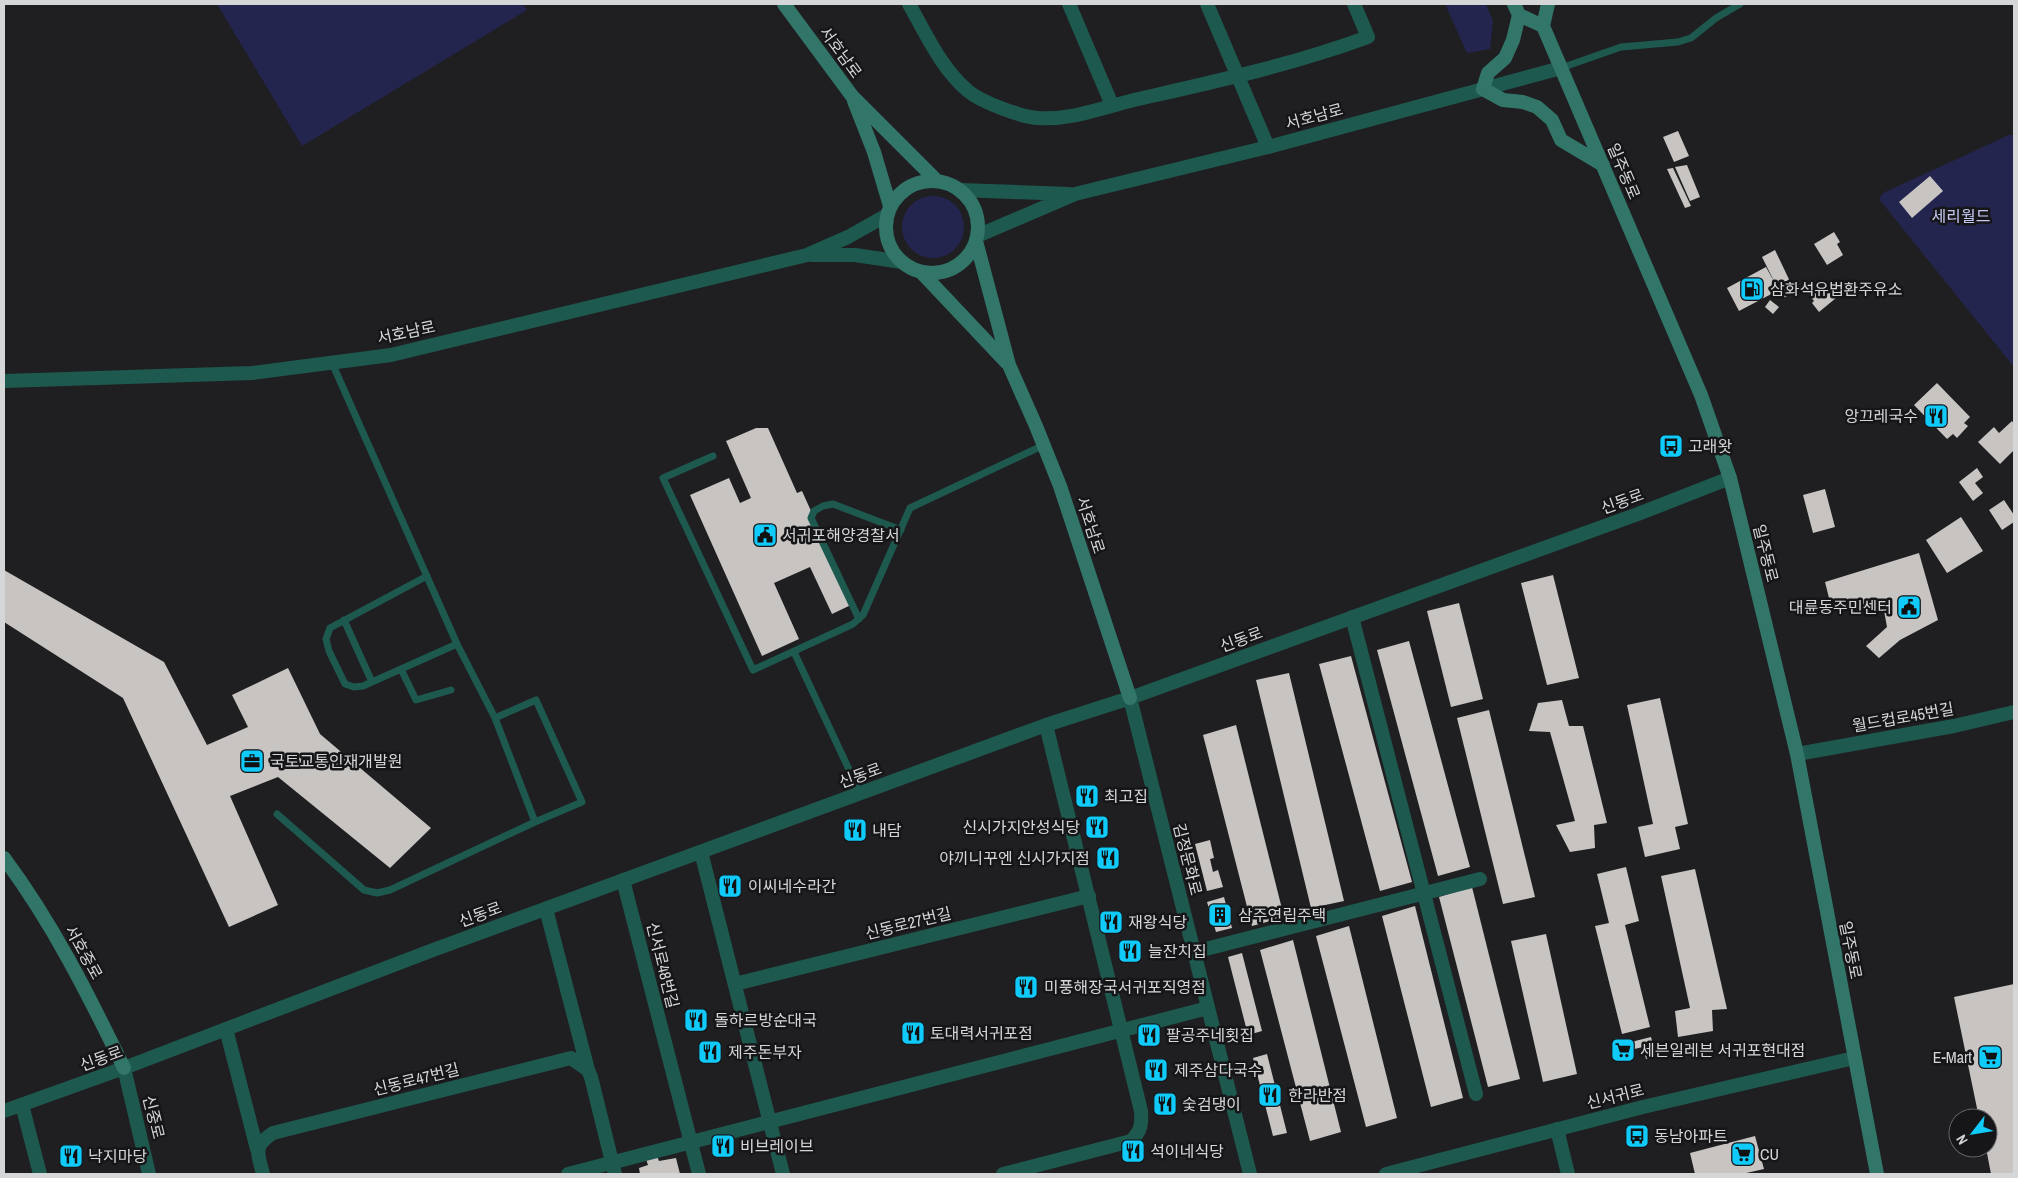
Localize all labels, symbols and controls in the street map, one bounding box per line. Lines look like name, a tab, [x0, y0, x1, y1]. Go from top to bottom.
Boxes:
street label: 서호남로	[815, 22, 867, 83]
street label: 서호남로	[1283, 98, 1346, 134]
street label: 일주동로	[1602, 140, 1646, 203]
park label: 세리월드	[1932, 205, 1990, 227]
fuel station icon: 삼화석유법환주유소	[1739, 276, 1765, 302]
place label: 삼화석유법환주유소	[1770, 278, 1902, 300]
street label: 서호남로	[375, 315, 437, 349]
restaurant icon: 앙끄레국수	[1923, 403, 1949, 429]
place label: 앙끄레국수	[1844, 405, 1918, 427]
bus stop icon: 고래왓	[1658, 433, 1684, 459]
place label: 고래왓	[1688, 435, 1732, 457]
street label: 신동로	[1597, 483, 1647, 519]
street label: 서호남로	[1071, 494, 1111, 557]
public building icon: 서귀포해양경찰서	[752, 522, 778, 548]
street label: 일주동로	[1748, 522, 1784, 584]
place label: 서귀포해양경찰서	[782, 524, 900, 546]
public building icon: 대륜동주민센터	[1896, 594, 1922, 620]
place label: 대륜동주민센터	[1789, 596, 1892, 618]
street label: 신동로	[1216, 621, 1266, 657]
street label: 월드컵로45번길	[1850, 697, 1956, 737]
office icon: 국토교통인재개발원	[239, 748, 265, 774]
place label: 국토교통인재개발원	[270, 750, 402, 772]
street label: 신동로	[835, 757, 885, 793]
restaurant icon: 최고집	[1074, 783, 1100, 809]
place label: 최고집	[1104, 785, 1148, 807]
restaurant icon: 신시가지안성식당	[1084, 814, 1110, 840]
place label: 신시가지안성식당	[962, 816, 1080, 838]
restaurant icon: 내담	[842, 817, 868, 843]
place label: 내담	[872, 819, 902, 841]
street label: 김정문화로	[1168, 821, 1208, 898]
restaurant icon: 야끼니꾸엔 신시가지점	[1095, 845, 1121, 871]
place label: 야끼니꾸엔 신시가지점	[939, 847, 1090, 869]
restaurant icon: 이씨네수라간	[717, 873, 743, 899]
place label: 이씨네수라간	[748, 875, 837, 897]
street label: 신동로	[455, 896, 505, 932]
street label: 신동로27번길	[863, 902, 953, 944]
building icon: 삼주연립주택	[1207, 902, 1233, 928]
place label: 삼주연립주택	[1238, 904, 1326, 926]
restaurant icon: 재왕식당	[1098, 909, 1124, 935]
place label: 재왕식당	[1128, 911, 1187, 933]
street label: 일주동로	[1835, 919, 1867, 981]
street label: 신서로48번길	[642, 920, 684, 1010]
street label: 서호중로	[60, 921, 108, 983]
restaurant icon: 늘잔치집	[1117, 938, 1143, 964]
place label: 늘잔치집	[1148, 940, 1207, 962]
restaurant icon: 미풍해장국서귀포직영점	[1013, 974, 1039, 1000]
place label: 미풍해장국서귀포직영점	[1044, 976, 1206, 998]
restaurant icon: 돌하르방순대국	[683, 1007, 709, 1033]
place label: 돌하르방순대국	[714, 1009, 817, 1031]
restaurant icon: 토대력서귀포점	[900, 1020, 926, 1046]
place label: 토대력서귀포점	[930, 1022, 1033, 1044]
restaurant icon: 팔공주네횟집	[1136, 1022, 1162, 1048]
place label: 팔공주네횟집	[1166, 1024, 1254, 1046]
supermarket icon: 세븐일레븐 서귀포현대점	[1610, 1037, 1636, 1063]
restaurant icon: 제주돈부자	[697, 1039, 723, 1065]
place label: 세븐일레븐 서귀포현대점	[1640, 1039, 1806, 1061]
street label: 신동로	[76, 1040, 126, 1076]
place label: 제주돈부자	[728, 1041, 802, 1063]
supermarket icon: E-Mart	[1977, 1044, 2003, 1070]
place label: E-Mart	[1933, 1046, 1972, 1068]
restaurant icon: 제주삼다국수	[1143, 1057, 1169, 1083]
street label: 신동로47번길	[371, 1058, 461, 1100]
place label: 제주삼다국수	[1174, 1059, 1262, 1081]
street label: 신서귀로	[1584, 1078, 1646, 1114]
restaurant icon: 한라반점	[1257, 1082, 1283, 1108]
place label: 한라반점	[1288, 1084, 1347, 1106]
restaurant icon: 숯검댕이	[1152, 1091, 1178, 1117]
street label: 신중로	[138, 1093, 170, 1141]
place label: 숯검댕이	[1182, 1093, 1241, 1115]
north arrow	[1948, 1108, 1998, 1158]
bus stop icon: 동남아파트	[1624, 1123, 1650, 1149]
place label: 동남아파트	[1654, 1125, 1728, 1147]
text: N	[1952, 1132, 1972, 1148]
restaurant icon: 비브레이브	[710, 1133, 736, 1159]
place label: 비브레이브	[740, 1135, 814, 1157]
restaurant icon: 석이네식당	[1120, 1138, 1146, 1164]
place label: 석이네식당	[1150, 1140, 1224, 1162]
supermarket icon: CU	[1730, 1141, 1756, 1167]
restaurant icon: 낙지마당	[58, 1143, 84, 1169]
place label: CU	[1760, 1143, 1779, 1165]
place label: 낙지마당	[88, 1145, 147, 1167]

